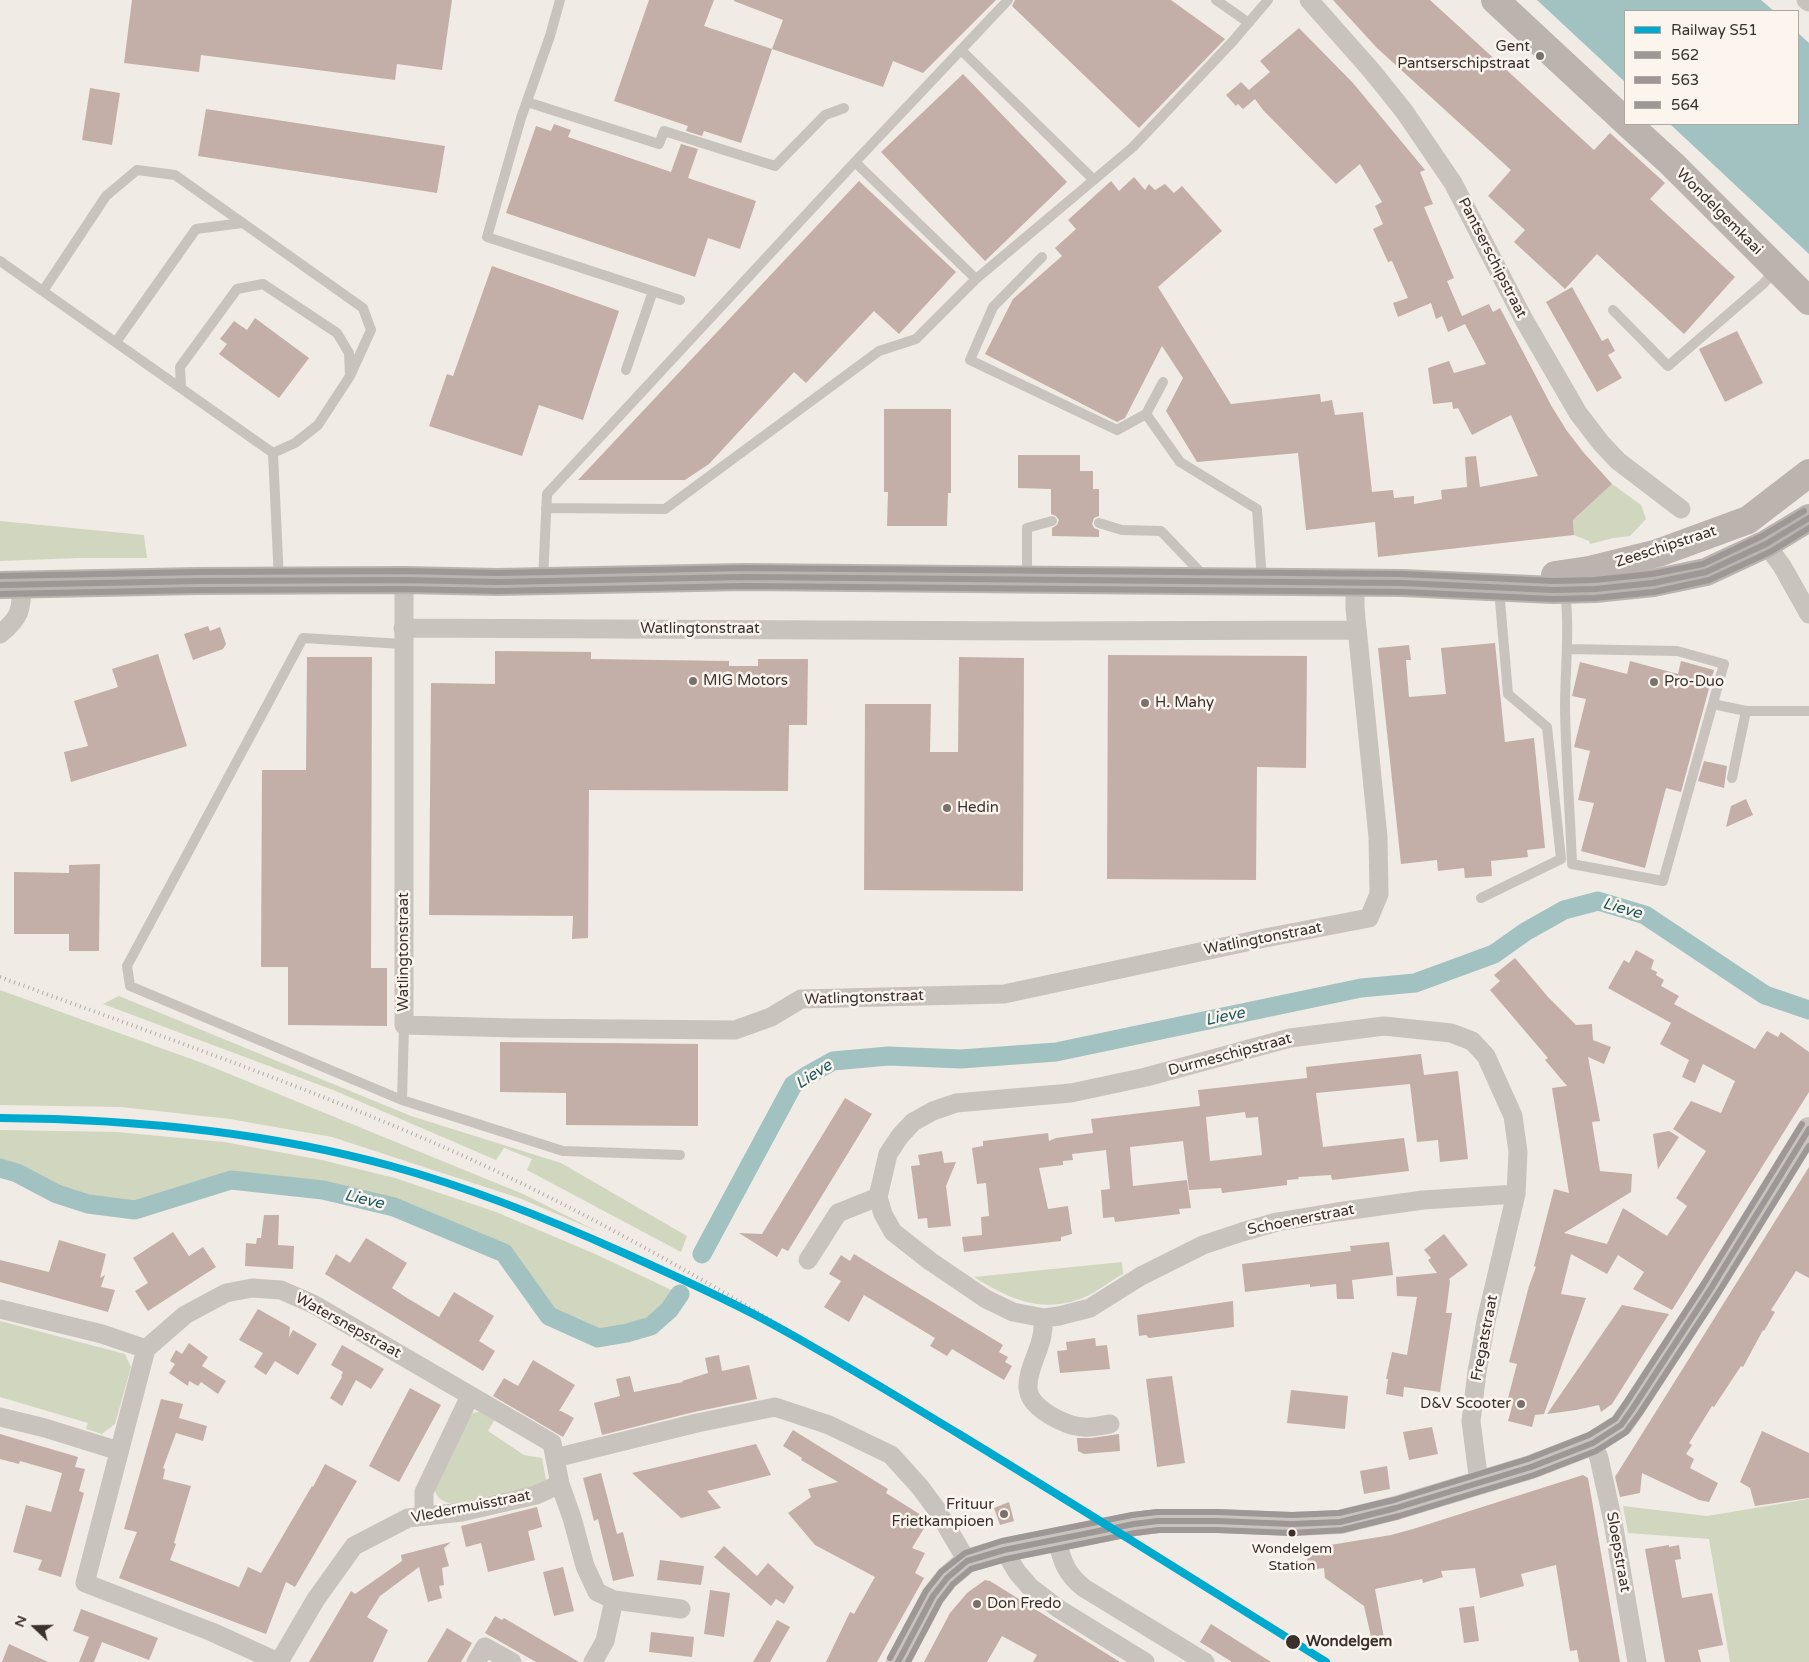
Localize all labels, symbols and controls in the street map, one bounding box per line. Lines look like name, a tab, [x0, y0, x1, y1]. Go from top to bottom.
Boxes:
legend	[1624, 10, 1799, 125]
text: Railway S51	[1671, 21, 1758, 39]
place label: Gent Pantserschipstraat	[1397, 38, 1530, 73]
text: 562	[1671, 46, 1699, 64]
marker: Gent Pantserschipstraat	[1534, 50, 1546, 62]
text: 563	[1671, 71, 1699, 89]
text: 564	[1671, 96, 1699, 114]
street label: Wondelgemkaai	[1672, 165, 1766, 259]
street label: Pantserschipstraat	[1454, 195, 1530, 321]
street label: Zeeschipstraat	[1613, 522, 1719, 572]
street label: Watlingtonstraat	[640, 620, 760, 638]
place label: MIG Motors	[703, 672, 788, 690]
place label: Pro-Duo	[1664, 673, 1724, 691]
marker: MIG Motors	[687, 675, 699, 687]
marker: Pro-Duo	[1648, 676, 1660, 688]
place label: H. Mahy	[1155, 694, 1214, 712]
marker: H. Mahy	[1139, 697, 1151, 709]
place label: Hedin	[957, 799, 999, 817]
marker: Hedin	[941, 802, 953, 814]
street label: Watlingtonstraat	[395, 892, 413, 1012]
water label: Lieve	[1600, 894, 1644, 924]
street label: Watlingtonstraat	[1203, 919, 1323, 959]
street label: Watlingtonstraat	[804, 987, 924, 1009]
water label: Lieve	[1204, 1003, 1246, 1031]
street label: Durmeschipstraat	[1166, 1030, 1294, 1080]
water label: Lieve	[792, 1056, 836, 1094]
water label: Lieve	[343, 1186, 385, 1214]
street label: Schoenerstraat	[1246, 1201, 1356, 1239]
street label: Watersnepstraat	[292, 1290, 404, 1362]
street label: Fregatstraat	[1468, 1293, 1502, 1383]
place label: D&V Scooter	[1420, 1395, 1511, 1413]
marker: D&V Scooter	[1515, 1398, 1527, 1410]
street label: Vledermuisstraat	[410, 1487, 532, 1527]
place label: Frituur Frietkampioen	[891, 1496, 994, 1531]
marker: Frituur Frietkampioen	[998, 1508, 1010, 1520]
street label: Sloepstraat	[1602, 1511, 1634, 1593]
marker: Wondelgem Station	[1287, 1528, 1297, 1538]
place label: Wondelgem Station	[1252, 1541, 1332, 1574]
place label: Don Fredo	[987, 1595, 1061, 1613]
marker: Don Fredo	[971, 1598, 983, 1610]
north arrow	[10, 1602, 60, 1652]
text: N	[11, 1613, 30, 1630]
marker: Wondelgem	[1284, 1633, 1302, 1651]
place label: Wondelgem	[1306, 1633, 1392, 1651]

